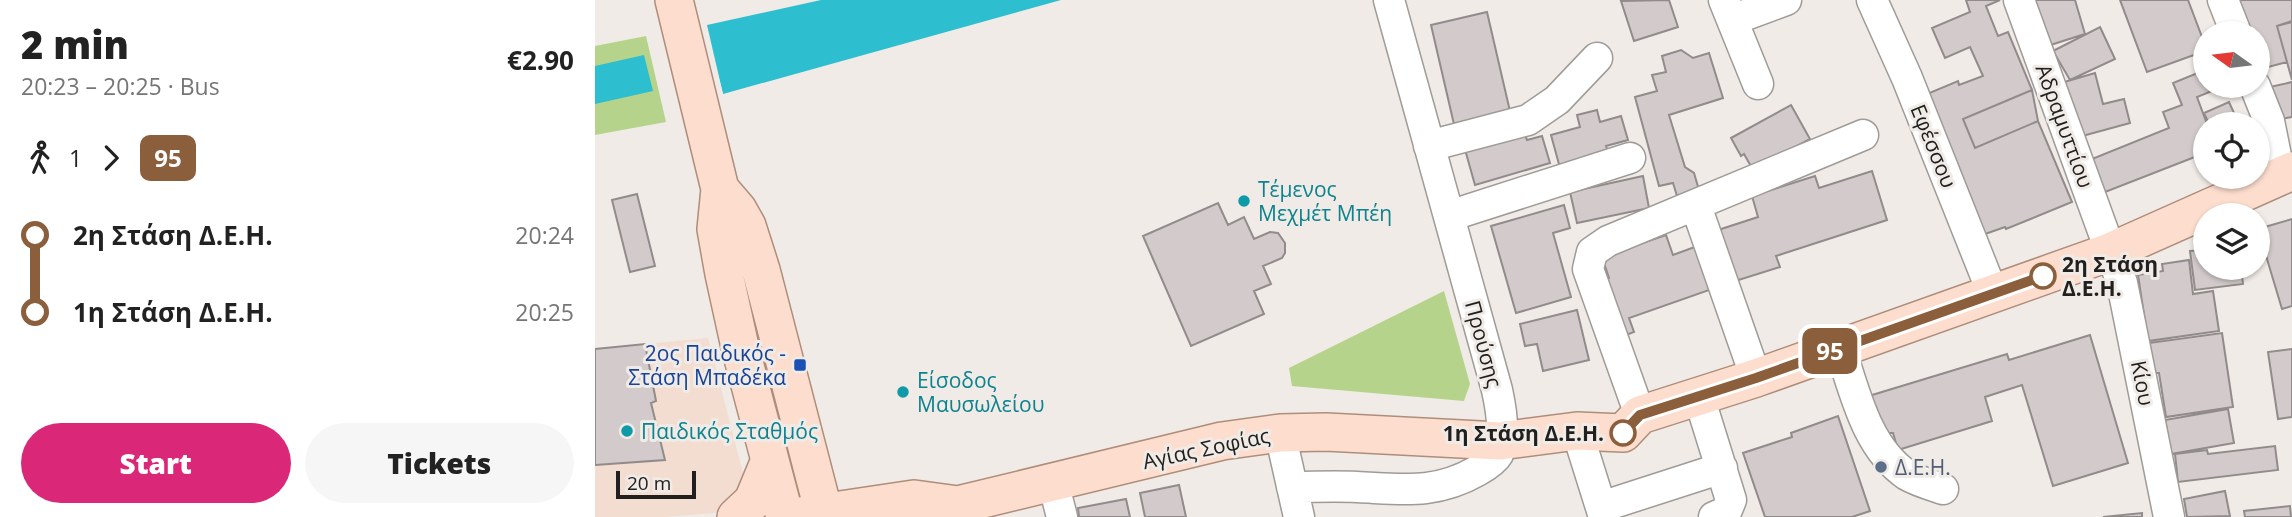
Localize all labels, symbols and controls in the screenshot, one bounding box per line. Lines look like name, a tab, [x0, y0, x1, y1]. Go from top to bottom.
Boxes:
text: 2 min	[21, 18, 129, 70]
north arrow	[2193, 21, 2270, 98]
map controls	[2193, 21, 2270, 280]
text: €2.90	[507, 42, 574, 78]
street label: Αδραμυττίου	[2030, 60, 2100, 192]
text: 20:23 – 20:25 · Bus	[21, 70, 220, 102]
street label: Εφέσσου	[1905, 100, 1963, 192]
button: locate	[2193, 112, 2270, 189]
icon: walk	[21, 139, 59, 177]
icon: forward	[92, 139, 130, 177]
text: 95	[154, 141, 182, 174]
text: 1	[69, 142, 82, 174]
place label: Τέμενος Μεχμέτ Μπέη	[1258, 175, 1392, 227]
marker: Τέμενος Μεχμέτ Μπέη	[1236, 193, 1252, 209]
button: layers	[2193, 203, 2270, 280]
text: 2η Στάση Δ.Ε.Η.	[73, 217, 273, 253]
text: 20:24	[515, 219, 574, 251]
place label: 2η Στάση Δ.Ε.Η.	[2062, 250, 2158, 302]
marker: 2η Στάση Δ.Ε.Η.	[2030, 263, 2056, 289]
text: 1η Στάση Δ.Ε.Η.	[73, 294, 273, 330]
text: 20:25	[515, 296, 574, 328]
street label: Προύσης	[1459, 297, 1509, 391]
line badge: 95	[1799, 328, 1861, 374]
text: 95	[1816, 334, 1844, 367]
place label: 2ος Παιδικός - Στάση Μπαδέκα	[628, 339, 786, 391]
marker: 2ος Παιδικός - Στάση Μπαδέκα	[792, 357, 808, 373]
street label: Κίου	[2125, 358, 2161, 408]
place label: Είσοδος Μαυσωλείου	[917, 366, 1044, 418]
marker: Είσοδος Μαυσωλείου	[895, 384, 911, 400]
place label: Παιδικός Σταθμός	[641, 417, 818, 445]
place label: 1η Στάση Δ.Ε.Η.	[1443, 419, 1604, 447]
marker: 1η Στάση Δ.Ε.Η.	[1610, 420, 1636, 446]
street label: Αγίας Σοφίας	[1140, 421, 1272, 475]
button: Start	[21, 423, 291, 503]
button: Tickets	[305, 423, 574, 503]
marker: Παιδικός Σταθμός	[619, 423, 635, 439]
place label: Δ.Ε.Η.	[1895, 453, 1951, 481]
marker: Δ.Ε.Η.	[1873, 459, 1889, 475]
scale bar	[616, 468, 697, 500]
text: 20 m	[627, 470, 671, 496]

